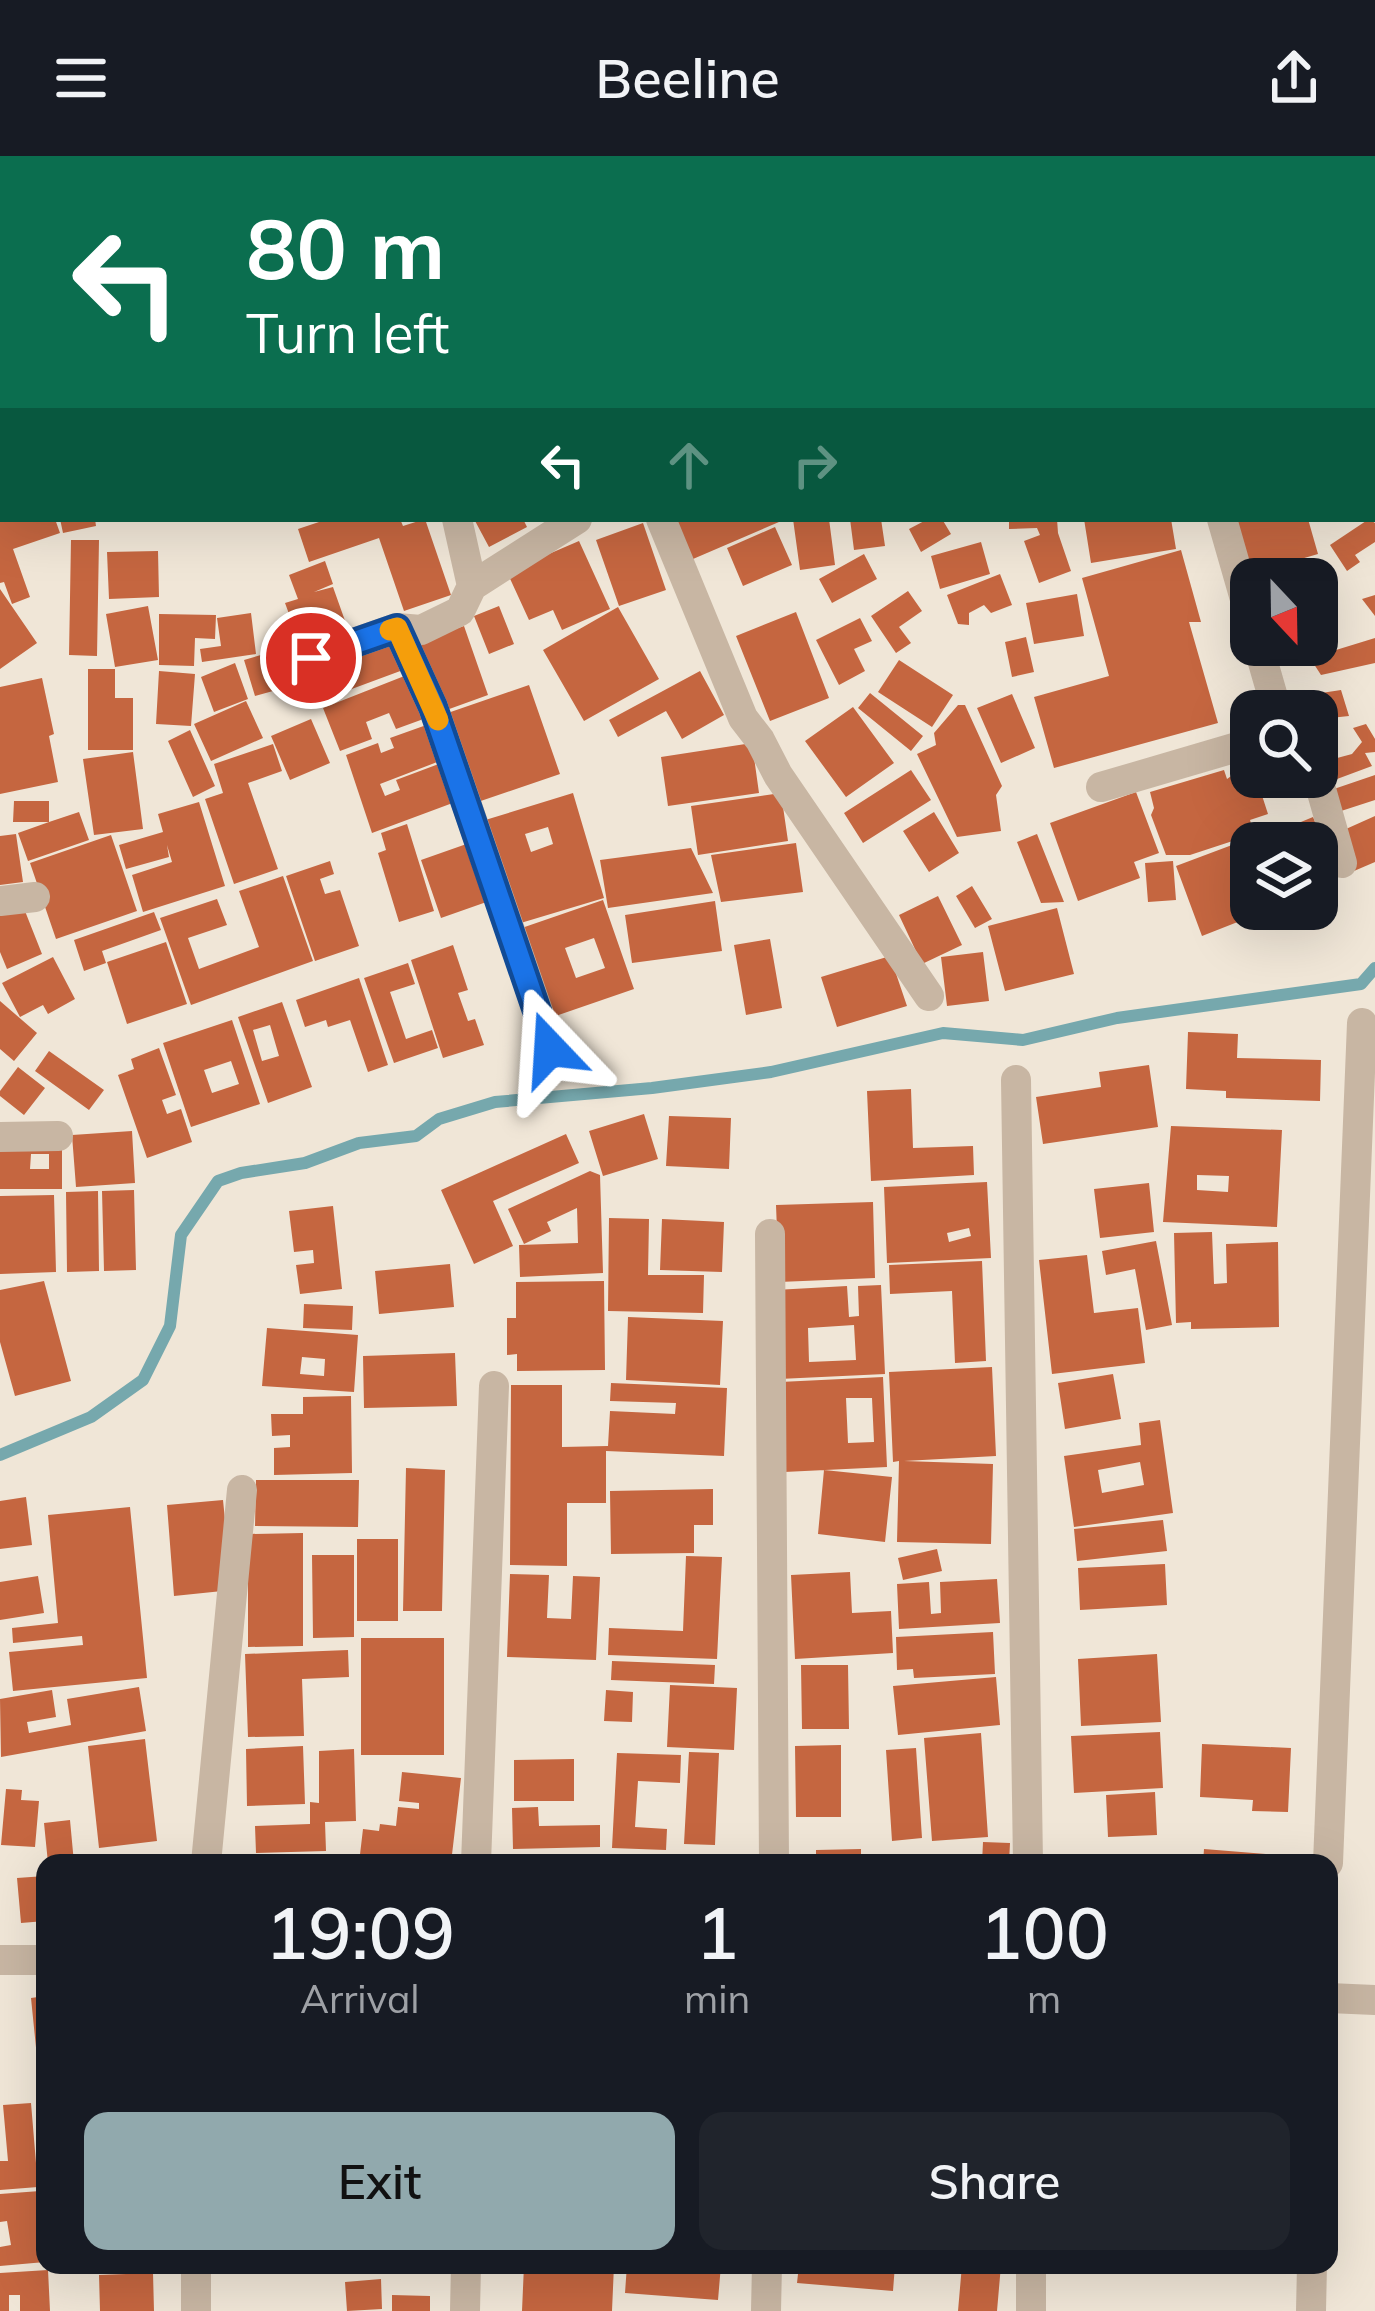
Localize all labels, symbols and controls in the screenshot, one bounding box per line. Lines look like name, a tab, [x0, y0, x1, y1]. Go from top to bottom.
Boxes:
text: Beeline	[595, 44, 780, 112]
icon: menu	[48, 45, 114, 111]
icon: share	[1261, 45, 1327, 111]
text: 80 m	[246, 195, 445, 300]
icon: left	[48, 204, 204, 360]
text: Turn left	[246, 299, 449, 367]
icon: left	[530, 432, 596, 498]
icon: ahead	[656, 432, 722, 498]
icon: right	[782, 432, 848, 498]
north arrow	[1230, 558, 1338, 666]
map controls	[1230, 558, 1338, 930]
pin	[260, 607, 362, 709]
icon: arrive	[278, 625, 344, 691]
button: search	[1230, 690, 1338, 798]
button: layers	[1230, 822, 1338, 930]
position arrow	[487, 986, 613, 1112]
text: 19:09	[265, 1887, 455, 1977]
text: 1	[696, 1887, 739, 1977]
text: 100	[979, 1887, 1109, 1977]
text: Arrival	[300, 1974, 420, 2023]
text: min	[684, 1974, 750, 2023]
text: m	[1027, 1974, 1061, 2023]
button: Exit	[84, 2112, 675, 2250]
button: Share	[699, 2112, 1290, 2250]

